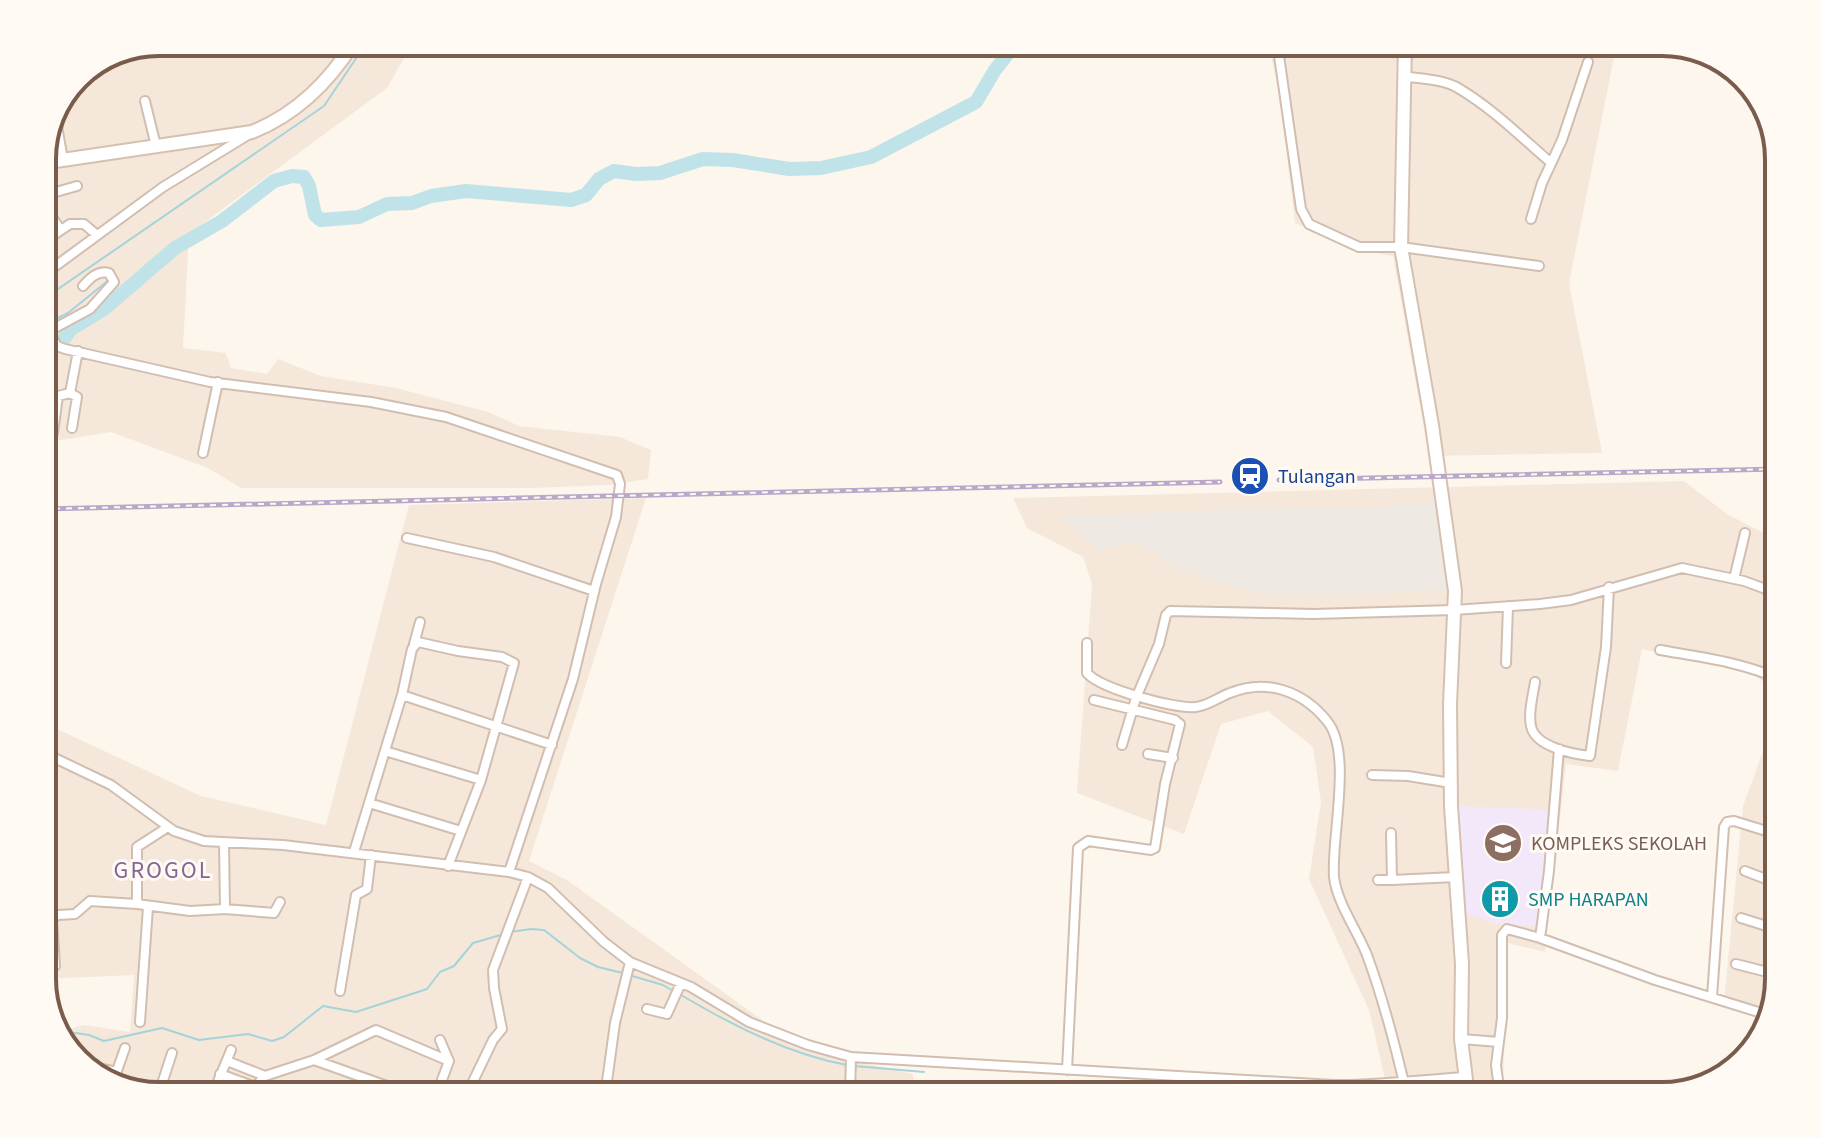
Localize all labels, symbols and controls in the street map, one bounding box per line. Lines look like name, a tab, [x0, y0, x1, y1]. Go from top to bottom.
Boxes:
station icon: Tulangan	[1229, 455, 1271, 497]
place label: Tulangan	[1278, 463, 1356, 491]
school or university icon: KOMPLEKS SEKOLAH	[1482, 822, 1524, 864]
place label: KOMPLEKS SEKOLAH	[1531, 830, 1707, 858]
district label: GROGOL	[114, 853, 212, 888]
building icon: SMP HARAPAN	[1479, 878, 1521, 920]
place label: SMP HARAPAN	[1528, 886, 1649, 914]

